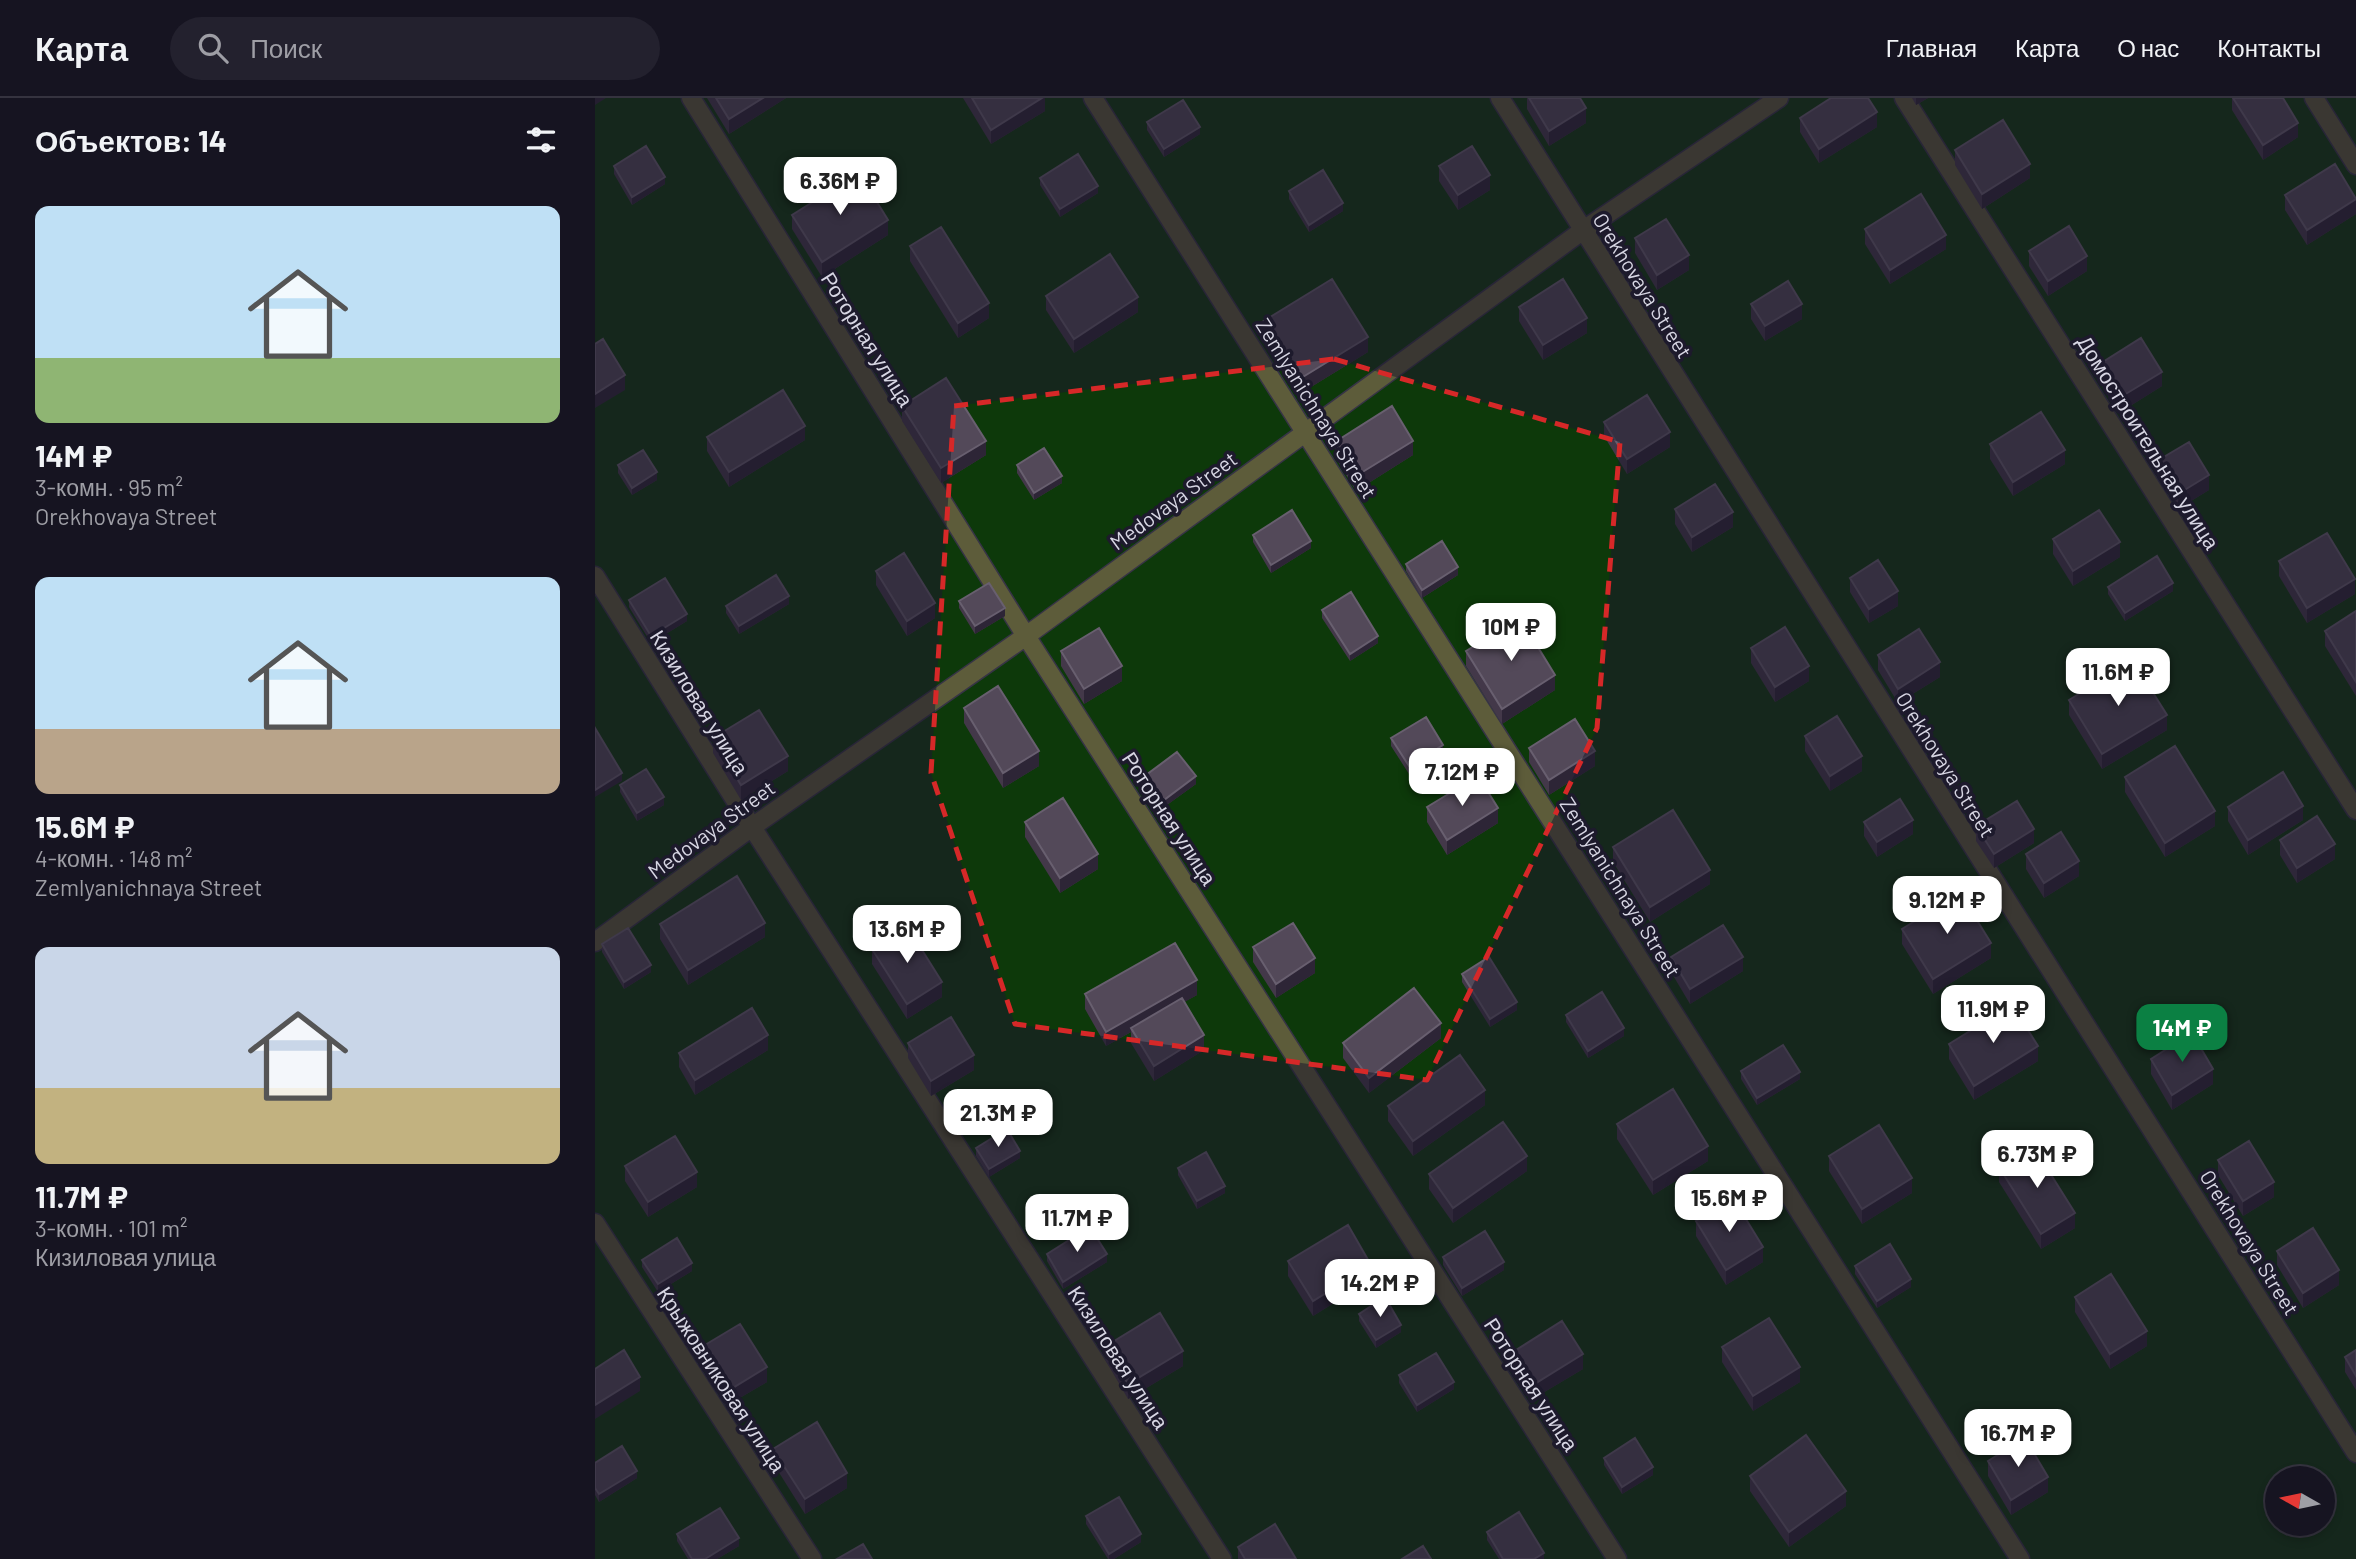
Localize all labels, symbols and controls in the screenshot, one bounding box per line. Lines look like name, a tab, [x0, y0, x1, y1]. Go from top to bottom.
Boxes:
search box	[170, 17, 660, 80]
text: Карта	[35, 28, 128, 68]
icon: search	[194, 29, 232, 67]
text: Поиск	[250, 32, 322, 63]
text: Главная	[1886, 33, 1977, 62]
text: Карта	[2015, 33, 2079, 62]
text: О нас	[2117, 33, 2179, 62]
text: Контакты	[2217, 33, 2321, 62]
icon: filters	[522, 121, 560, 159]
text: Объектов: 14	[35, 122, 227, 158]
pin: 6.36M ₽	[775, 158, 905, 217]
text: 6.36M ₽	[800, 166, 880, 194]
street label: Orekhovaya Street	[1588, 208, 1698, 362]
icon: home	[235, 251, 361, 377]
street label: Роторная улица	[817, 267, 919, 411]
street label: Zemlyanichnaya Street	[1251, 313, 1383, 503]
street label: Домостроительная улица	[2073, 330, 2225, 554]
text: 14M ₽	[35, 437, 112, 473]
street label: Medovaya Street	[1105, 446, 1241, 554]
text: 3-комн. · 95 m²	[35, 473, 183, 501]
text: Orekhovaya Street	[35, 502, 217, 530]
pin: 10M ₽	[1462, 603, 1560, 663]
text: 10M ₽	[1482, 612, 1540, 640]
icon: home	[235, 622, 361, 748]
street label: Кизиловая улица	[646, 625, 755, 779]
pin: 11.6M ₽	[2053, 648, 2183, 708]
text: 11.6M ₽	[2082, 657, 2154, 685]
street label: Orekhovaya Street	[1891, 687, 2001, 841]
street label: Роторная улица	[1118, 747, 1222, 889]
pin: 7.12M ₽	[1397, 748, 1527, 808]
text: 7.12M ₽	[1425, 757, 1499, 785]
street label: Medovaya Street	[643, 775, 779, 883]
street label: Zemlyanichnaya Street	[1555, 792, 1687, 982]
text: 15.6M ₽	[35, 808, 134, 844]
text: 4-комн. · 148 m²	[35, 844, 193, 872]
text: Zemlyanichnaya Street	[35, 873, 262, 901]
pin: 9.12M ₽	[1882, 876, 2012, 936]
text: 9.12M ₽	[1909, 885, 1985, 913]
pin: 13.6M ₽	[842, 906, 972, 965]
text: 13.6M ₽	[869, 914, 945, 942]
pin: 11.9M ₽	[1928, 986, 2058, 1045]
icon: home	[235, 993, 361, 1119]
text: 11.9M ₽	[1957, 994, 2029, 1022]
pin: 14M ₽	[2133, 1004, 2231, 1064]
text: 14M ₽	[2152, 1013, 2212, 1041]
pin: 21.3M ₽	[933, 1090, 1063, 1149]
text: 21.3M ₽	[960, 1098, 1036, 1126]
pin: 6.73M ₽	[1972, 1130, 2102, 1190]
text: 6.73M ₽	[1997, 1139, 2077, 1167]
street label: Orekhovaya Street	[2195, 1165, 2305, 1319]
pin: 15.6M ₽	[1664, 1174, 1794, 1234]
text: 11.7M ₽	[35, 1178, 128, 1214]
text: 15.6M ₽	[1691, 1183, 1767, 1211]
pin: 11.7M ₽	[1012, 1194, 1142, 1254]
text: 11.7M ₽	[1041, 1203, 1113, 1231]
text: 3-комн. · 101 m²	[35, 1214, 188, 1242]
text: Кизиловая улица	[35, 1243, 216, 1271]
pin: 14.2M ₽	[1315, 1260, 1445, 1319]
text: 14.2M ₽	[1341, 1268, 1419, 1296]
street label: Кизиловая улица	[1063, 1281, 1175, 1433]
street label: Крыжовниковая улица	[653, 1282, 792, 1477]
street label: Роторная улица	[1480, 1313, 1584, 1455]
pin: 16.7M ₽	[1953, 1410, 2083, 1469]
text: 16.7M ₽	[1980, 1418, 2056, 1446]
north arrow	[2265, 1466, 2335, 1536]
map controls	[2265, 1466, 2335, 1536]

